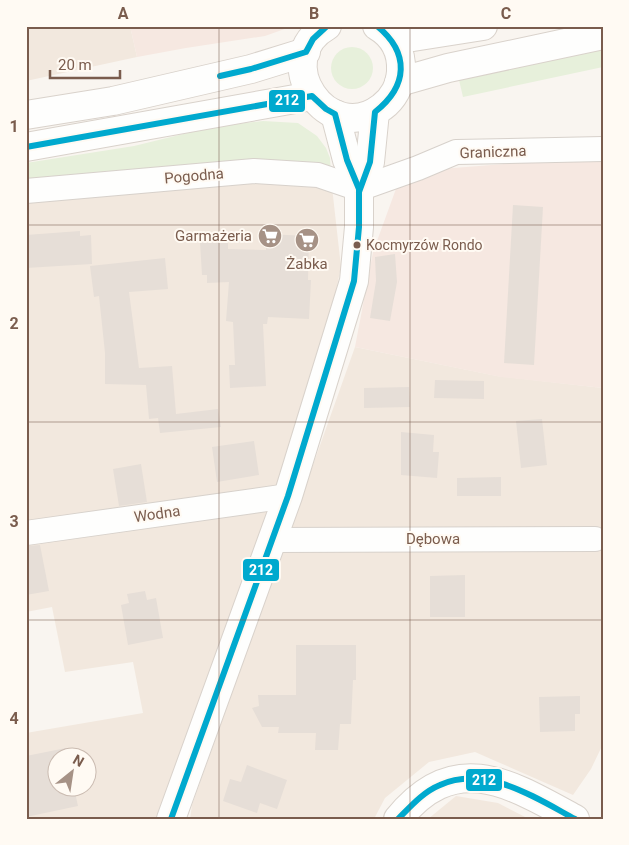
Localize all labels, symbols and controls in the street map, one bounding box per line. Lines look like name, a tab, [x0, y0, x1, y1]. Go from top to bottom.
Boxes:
text: A	[118, 4, 129, 23]
text: B	[309, 4, 319, 23]
text: C	[501, 4, 511, 23]
scale bar	[50, 48, 120, 80]
text: 20 m	[58, 56, 92, 74]
line badge: 212	[268, 89, 306, 113]
text: 212	[275, 92, 299, 108]
text: 1	[9, 117, 19, 136]
street label: Graniczna	[459, 142, 527, 162]
street label: Pogodna	[163, 164, 225, 188]
supermarket icon: Garmażeria	[257, 223, 283, 249]
place label: Garmażeria	[175, 227, 252, 245]
supermarket icon: Żabka	[294, 227, 320, 253]
place label: Kocmyrzów Rondo	[366, 237, 483, 253]
marker: Kocmyrzów Rondo	[352, 240, 362, 250]
place label: Żabka	[286, 255, 328, 273]
text: 2	[9, 314, 19, 333]
street label: Wodna	[133, 502, 181, 526]
text: 3	[9, 512, 19, 531]
street label: Dębowa	[406, 530, 460, 548]
line badge: 212	[242, 558, 280, 582]
text: 212	[249, 562, 273, 578]
text: 4	[9, 709, 19, 728]
north arrow	[48, 748, 98, 798]
text: N	[70, 751, 87, 770]
line badge: 212	[465, 768, 503, 792]
text: 212	[472, 772, 496, 788]

